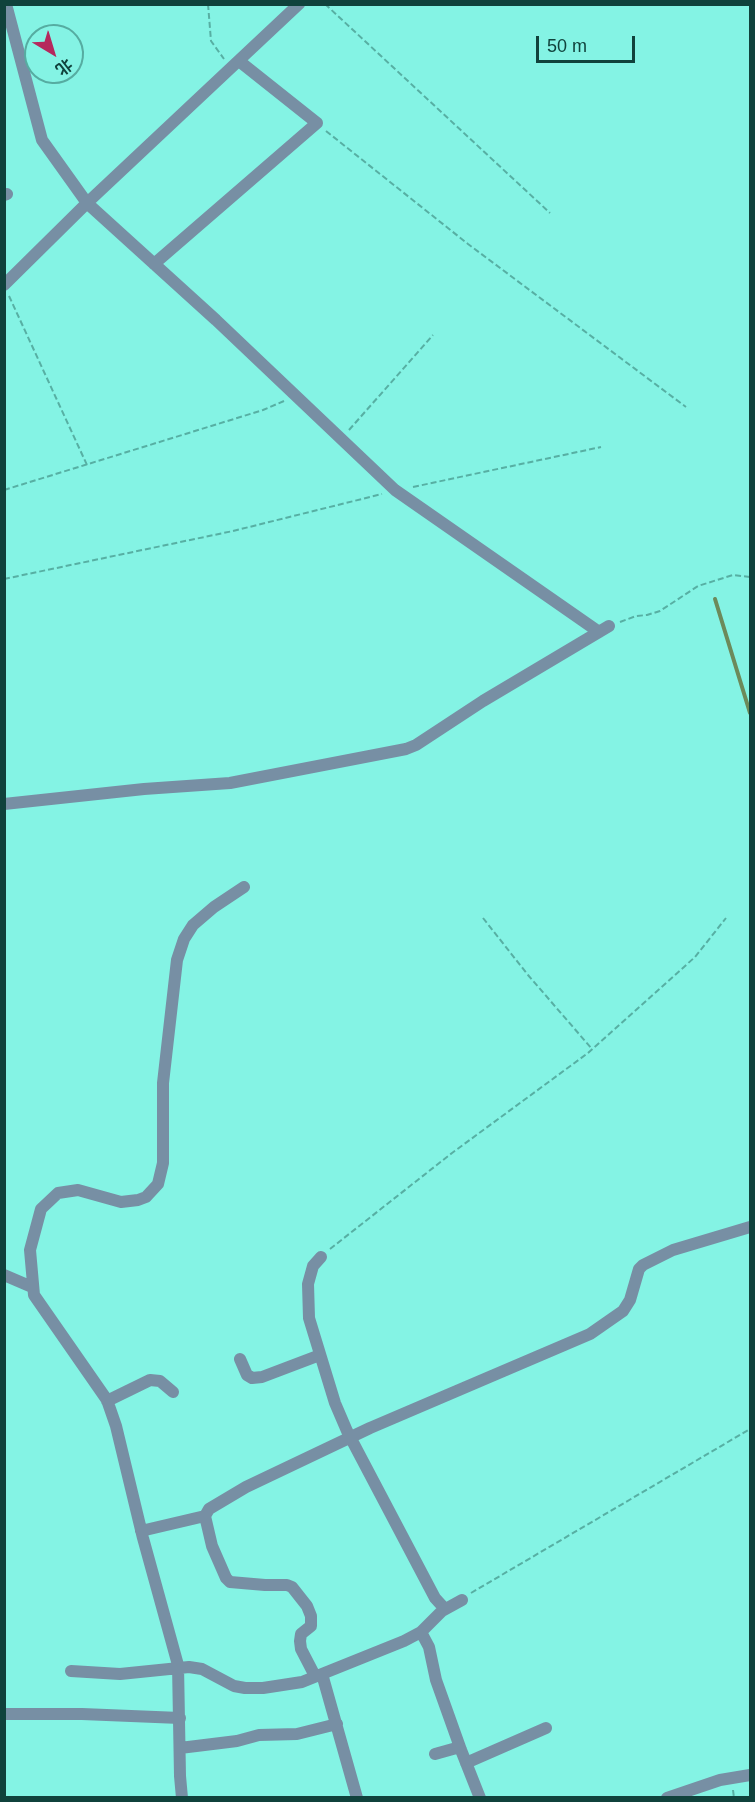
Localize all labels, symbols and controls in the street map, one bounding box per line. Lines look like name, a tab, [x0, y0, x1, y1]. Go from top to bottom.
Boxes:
north arrow	[24, 24, 84, 84]
scale bar	[539, 24, 638, 62]
text: 50 m	[547, 36, 587, 56]
text: 北	[53, 55, 76, 79]

